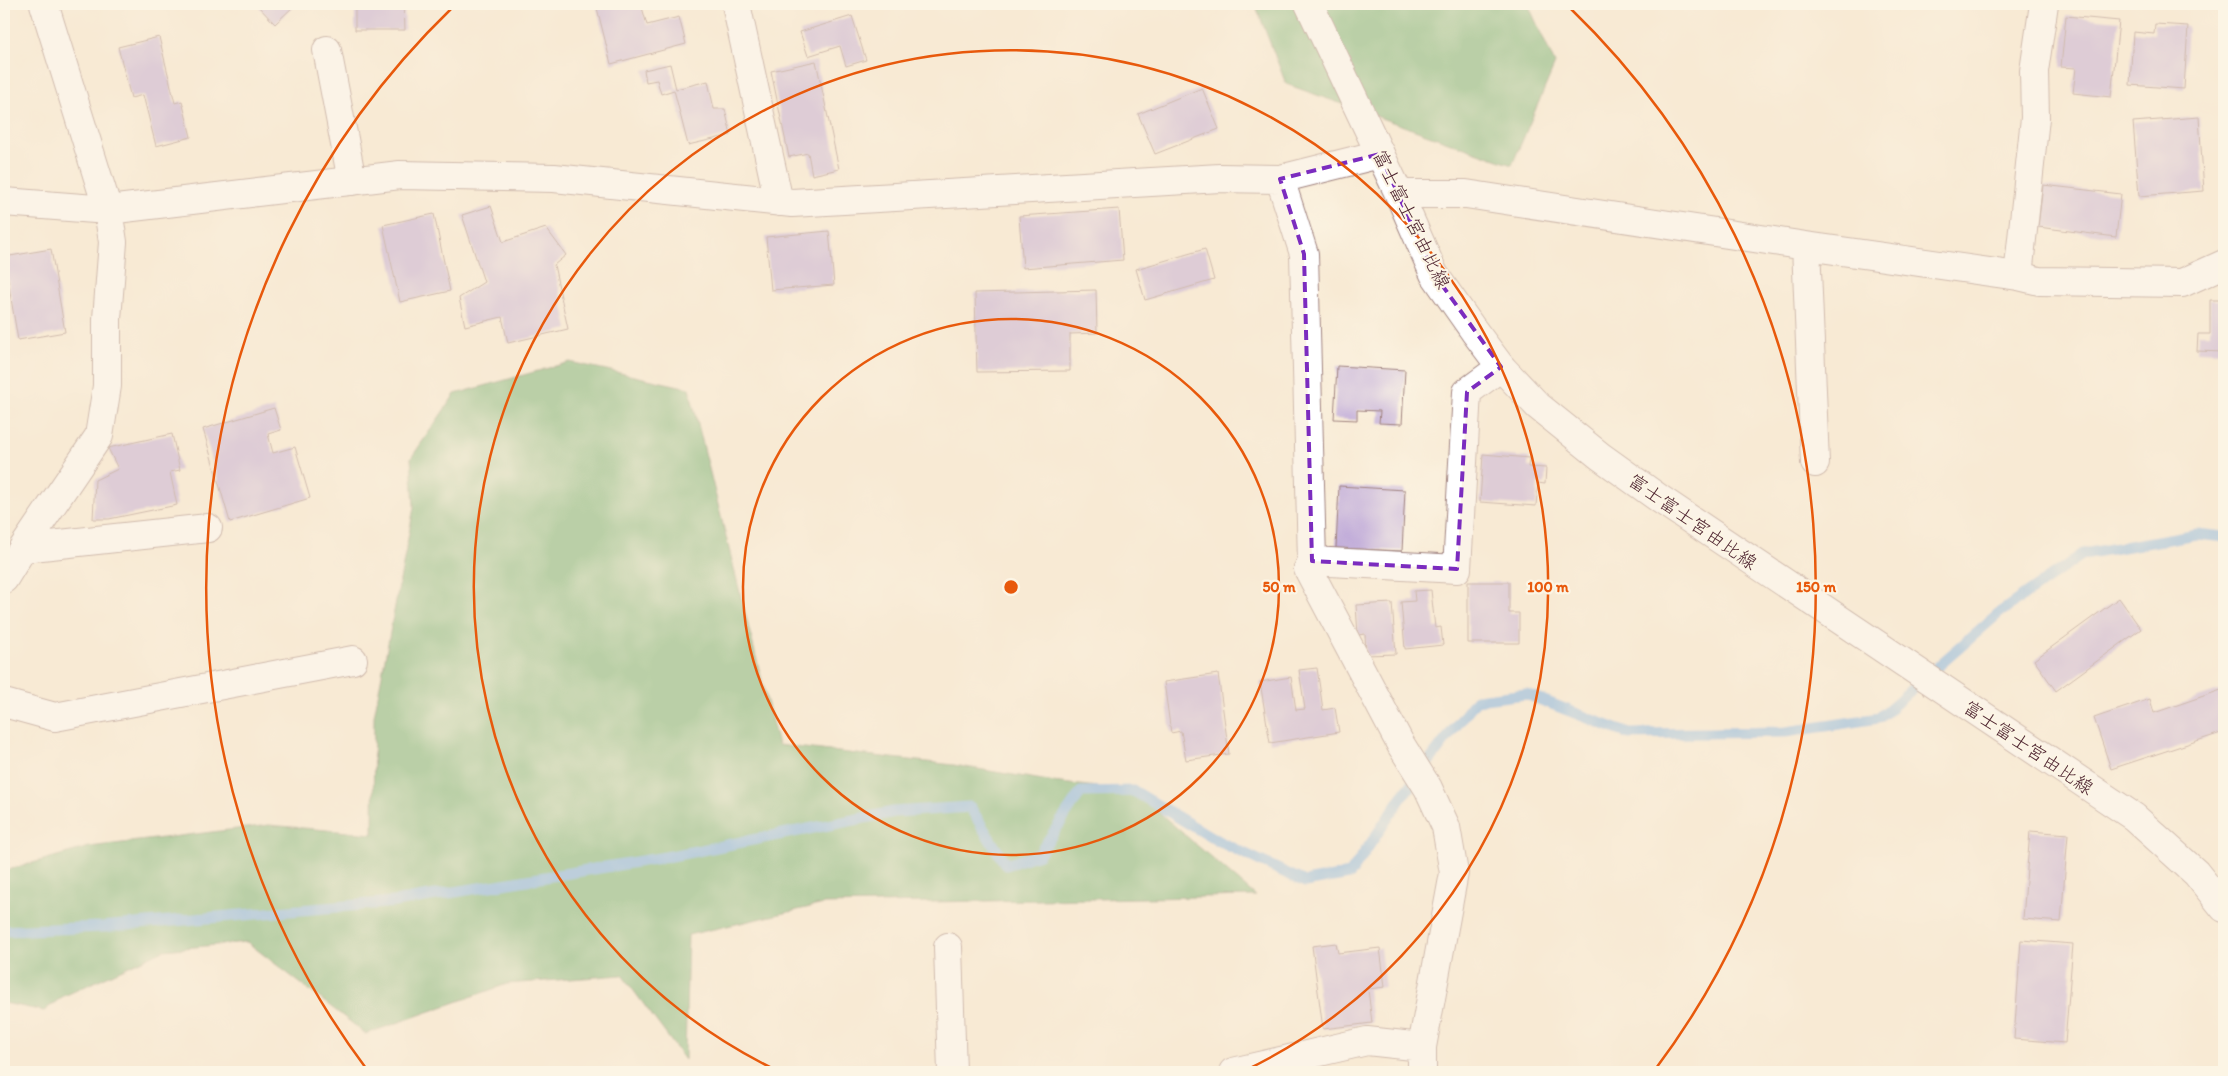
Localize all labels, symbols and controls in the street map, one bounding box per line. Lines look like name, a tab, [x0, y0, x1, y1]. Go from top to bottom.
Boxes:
street label: 富士富士宮由比線	[1368, 146, 1455, 293]
street label: 富士富士宮由比線	[1624, 468, 1762, 574]
centre of rings	[1002, 578, 1020, 596]
text: 50 m	[1262, 578, 1296, 596]
text: 100 m	[1527, 578, 1569, 596]
text: 150 m	[1796, 578, 1836, 596]
street label: 富士富士宮由比線	[1959, 695, 2098, 799]

